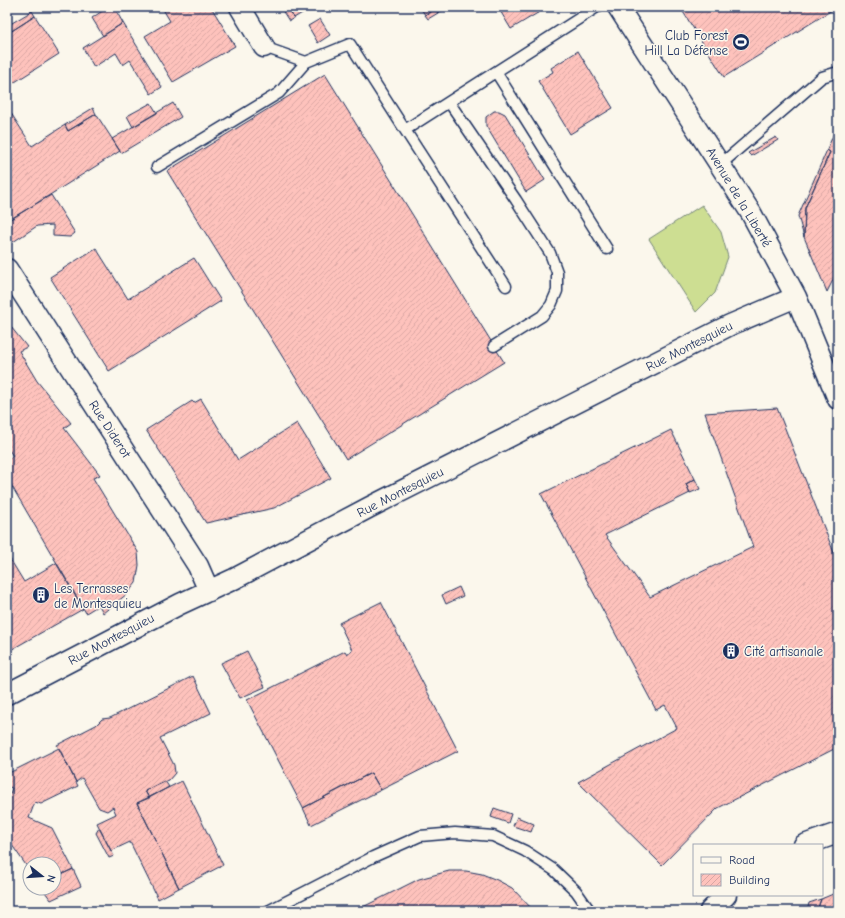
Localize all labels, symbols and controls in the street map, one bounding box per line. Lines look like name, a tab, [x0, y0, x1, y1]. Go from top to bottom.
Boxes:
place label: Club Forest Hill La Défense	[645, 28, 729, 58]
sports icon: Club Forest Hill La Défense	[731, 32, 751, 52]
street label: Avenue de la Liberté	[703, 144, 775, 250]
street label: Rue Montesquieu	[643, 318, 735, 374]
street label: Rue Diderot	[86, 398, 135, 461]
street label: Rue Montesquieu	[354, 464, 446, 520]
place label: Les Terrasses de Montesquieu	[54, 581, 141, 611]
building icon: Les Terrasses de Montesquieu	[31, 585, 51, 605]
street label: Rue Montesquieu	[66, 610, 156, 668]
building icon: Cité artisanale	[721, 641, 741, 661]
place label: Cité artisanale	[744, 644, 823, 659]
legend	[693, 844, 823, 896]
text: Road	[729, 853, 755, 867]
north arrow	[22, 856, 62, 896]
text: N	[44, 873, 58, 884]
text: Building	[729, 873, 770, 887]

